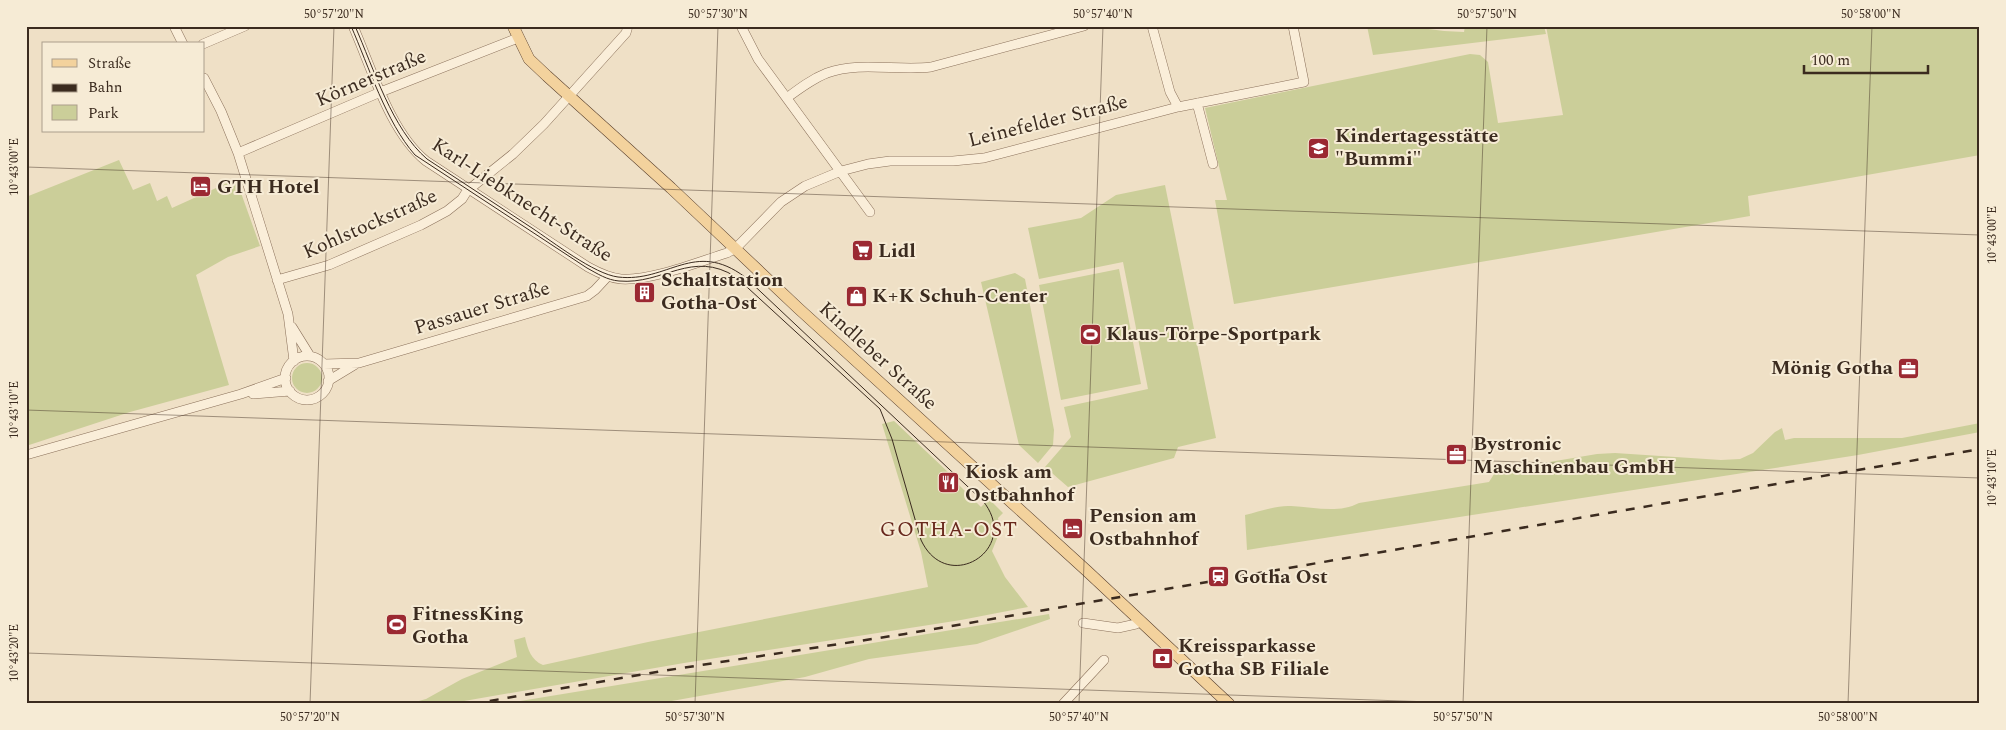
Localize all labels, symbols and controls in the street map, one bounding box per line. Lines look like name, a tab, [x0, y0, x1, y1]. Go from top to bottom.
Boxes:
text: 50°57'20"N	[304, 5, 364, 24]
text: 50°57'30"N	[688, 5, 748, 24]
text: 50°57'40"N	[1073, 5, 1133, 24]
text: 50°57'50"N	[1457, 5, 1517, 24]
text: 50°58'00"N	[1841, 5, 1901, 24]
street label: Körnerstraße	[311, 41, 431, 115]
legend	[42, 42, 205, 132]
scale bar	[1804, 42, 1927, 74]
text: 100 m	[1811, 49, 1850, 72]
text: Straße	[88, 52, 131, 75]
text: Bahn	[88, 76, 123, 99]
street label: Leinefelder Straße	[965, 87, 1131, 155]
text: Park	[88, 102, 119, 125]
place label: Kindertagesstätte "Bummi"	[1335, 121, 1499, 174]
street label: Karl-Liebknecht-Straße	[426, 130, 618, 270]
school or university icon: Kindertagesstätte "Bummi"	[1307, 136, 1331, 160]
text: 10°43'00"E	[5, 138, 24, 196]
place label: GTH Hotel	[217, 172, 320, 202]
hotel icon: GTH Hotel	[189, 175, 213, 199]
street label: Kohlstockstraße	[298, 181, 442, 267]
text: 10°43'00"E	[1983, 206, 2002, 264]
place label: Lidl	[878, 236, 916, 266]
supermarket icon: Lidl	[850, 239, 874, 263]
place label: Schaltstation Gotha-Ost	[661, 265, 783, 318]
street label: Passauer Straße	[410, 273, 554, 343]
building icon: Schaltstation Gotha-Ost	[633, 280, 657, 304]
place label: K+K Schuh-Center	[872, 281, 1048, 311]
shop icon: K+K Schuh-Center	[844, 284, 868, 308]
street label: Kindleber Straße	[812, 295, 944, 417]
place label: Klaus-Törpe-Sportpark	[1106, 319, 1321, 349]
sports icon: Klaus-Törpe-Sportpark	[1078, 322, 1102, 346]
place label: Mönig Gotha	[1771, 353, 1894, 383]
office icon: Mönig Gotha	[1897, 356, 1921, 380]
text: 10°43'10"E	[5, 381, 24, 439]
place label: Bystronic Maschinenbau GmbH	[1473, 429, 1675, 482]
office icon: Bystronic Maschinenbau GmbH	[1445, 443, 1469, 467]
text: 10°43'10"E	[1983, 449, 2002, 507]
place label: Kiosk am Ostbahnhof	[965, 457, 1076, 510]
restaurant icon: Kiosk am Ostbahnhof	[937, 471, 961, 495]
place label: Pension am Ostbahnhof	[1089, 501, 1200, 554]
district label: GOTHA-OST	[880, 514, 1018, 546]
hotel icon: Pension am Ostbahnhof	[1061, 516, 1085, 540]
place label: Gotha Ost	[1234, 562, 1328, 592]
station icon: Gotha Ost	[1206, 565, 1230, 589]
place label: FitnessKing Gotha	[412, 599, 524, 652]
sports icon: FitnessKing Gotha	[384, 613, 408, 637]
text: 10°43'20"E	[5, 624, 24, 682]
place label: Kreissparkasse Gotha SB Filiale	[1178, 631, 1329, 684]
bank icon: Kreissparkasse Gotha SB Filiale	[1150, 646, 1174, 670]
text: 50°57'20"N	[280, 708, 340, 727]
text: 50°57'30"N	[665, 708, 725, 727]
text: 50°57'40"N	[1049, 708, 1109, 727]
text: 50°57'50"N	[1433, 708, 1493, 727]
text: 50°58'00"N	[1818, 708, 1878, 727]

